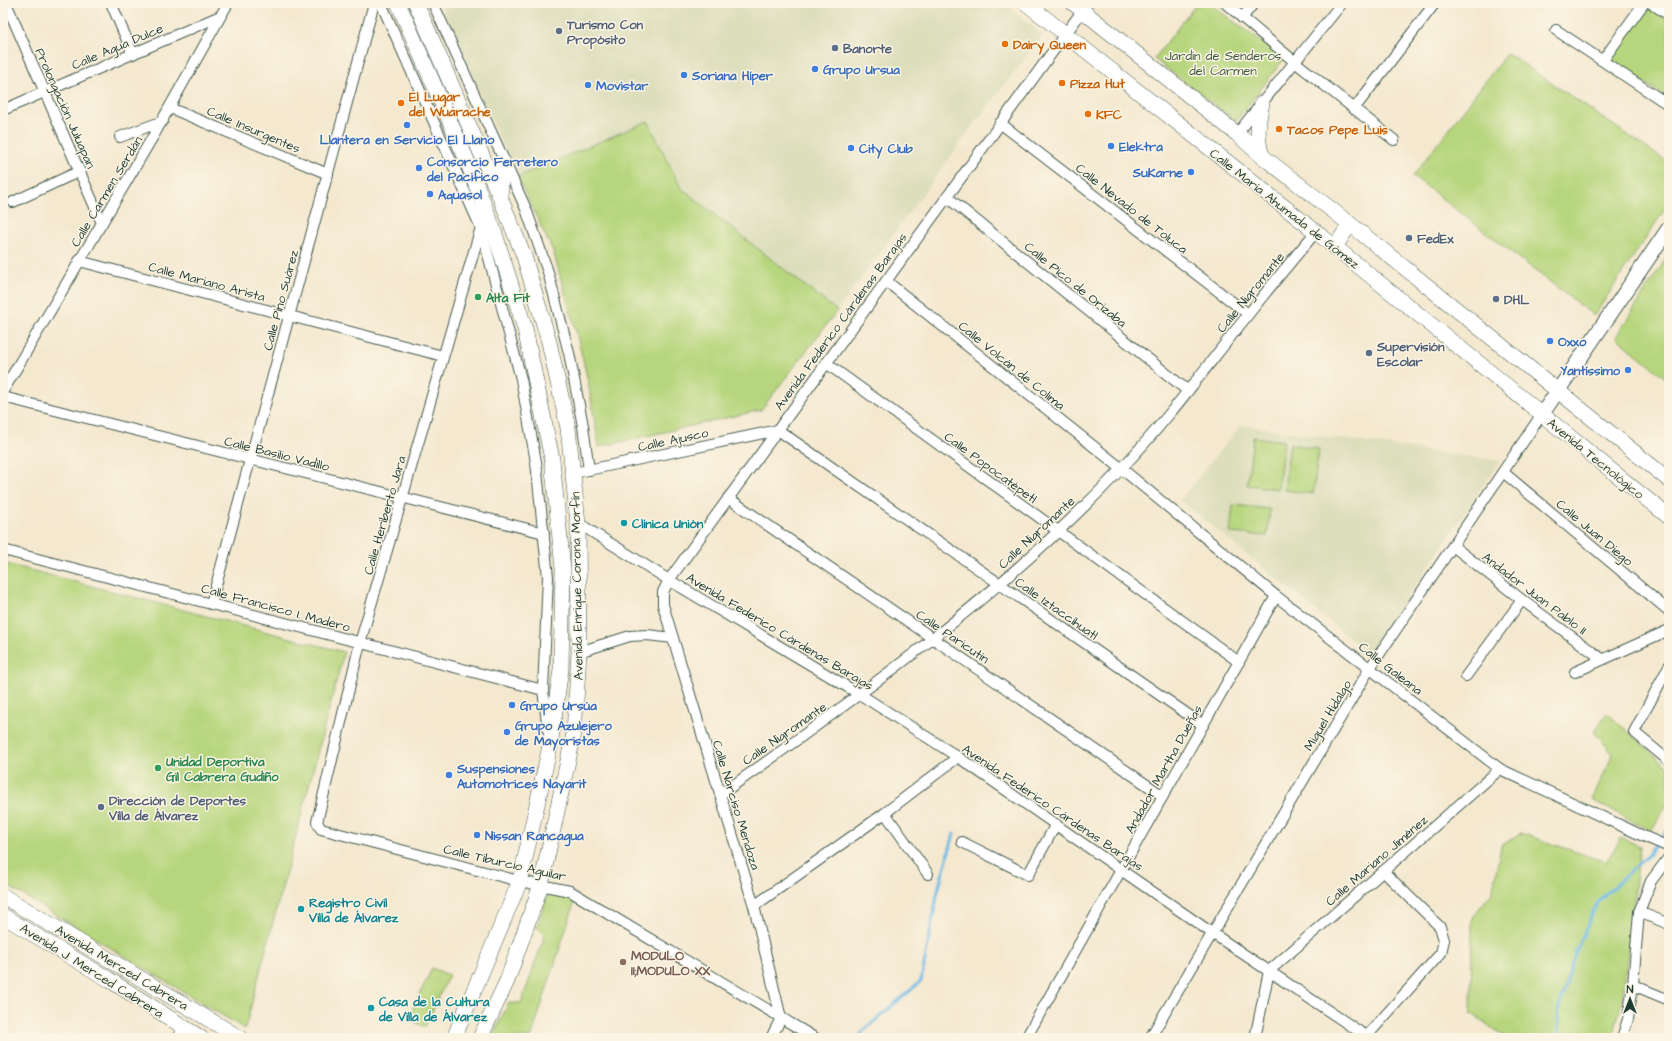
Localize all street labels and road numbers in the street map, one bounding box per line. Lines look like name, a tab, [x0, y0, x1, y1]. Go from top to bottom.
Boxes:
street label: Calle Agua Dulce	[69, 20, 166, 75]
street label: Prolongación Juluapan	[29, 45, 100, 172]
street label: Calle Insurgentes	[204, 102, 304, 159]
street label: Calle Carmen Serdán	[67, 132, 147, 250]
street label: Calle María Ahumada de Gómez	[1206, 144, 1364, 273]
street label: Calle Nevado de Toluca	[1072, 159, 1191, 258]
street label: Avenida Federico Cárdenas Barajas	[770, 229, 912, 414]
street label: Calle Pico de Orizaba	[1020, 238, 1131, 332]
street label: Calle Pino Suárez	[259, 247, 303, 353]
street label: Calle Nigromante	[1213, 249, 1290, 337]
street label: Calle Mariano Arista	[146, 258, 267, 306]
street label: Calle Volcán de Colima	[954, 317, 1069, 415]
street label: Avenida Tecnológico	[1543, 414, 1648, 505]
street label: Calle Ajusco	[636, 424, 711, 456]
street label: Calle Popocatépetl	[940, 428, 1041, 508]
street label: Calle Basilio Vadillo	[222, 432, 332, 476]
street label: Calle Heriberto Jara	[359, 453, 411, 577]
street label: Avenida Enrique Corona Morfín	[566, 491, 588, 680]
street label: Calle Nigromante	[994, 492, 1080, 574]
street label: Calle Juan Diego	[1551, 495, 1637, 572]
street label: Andador Juan Pablo II	[1478, 548, 1591, 639]
street label: Avenida Federico Cárdenas Barajas	[683, 569, 877, 695]
street label: Calle Iztaccíhuatl	[1011, 573, 1102, 644]
street label: Calle Francisco I. Madero	[199, 579, 353, 637]
street label: Calle Paricutín	[912, 606, 993, 668]
street label: Calle Galeana	[1355, 638, 1426, 700]
street label: Miguel Hidalgo	[1300, 676, 1357, 755]
street label: Calle Nigromante	[739, 698, 831, 770]
street label: Andador Martha Dueñas	[1121, 702, 1207, 837]
street label: Calle Narciso Mendoza	[708, 738, 764, 873]
street label: Avenida Federico Cárdenas Barajas	[958, 740, 1147, 876]
street label: Calle Mariano Jiménez	[1322, 811, 1432, 910]
street label: Calle Tiburcio Aguilar	[441, 840, 568, 887]
street label: Avenida J. Merced Cabrera	[16, 919, 167, 1023]
street label: Avenida Merced Cabrera	[52, 921, 192, 1015]

